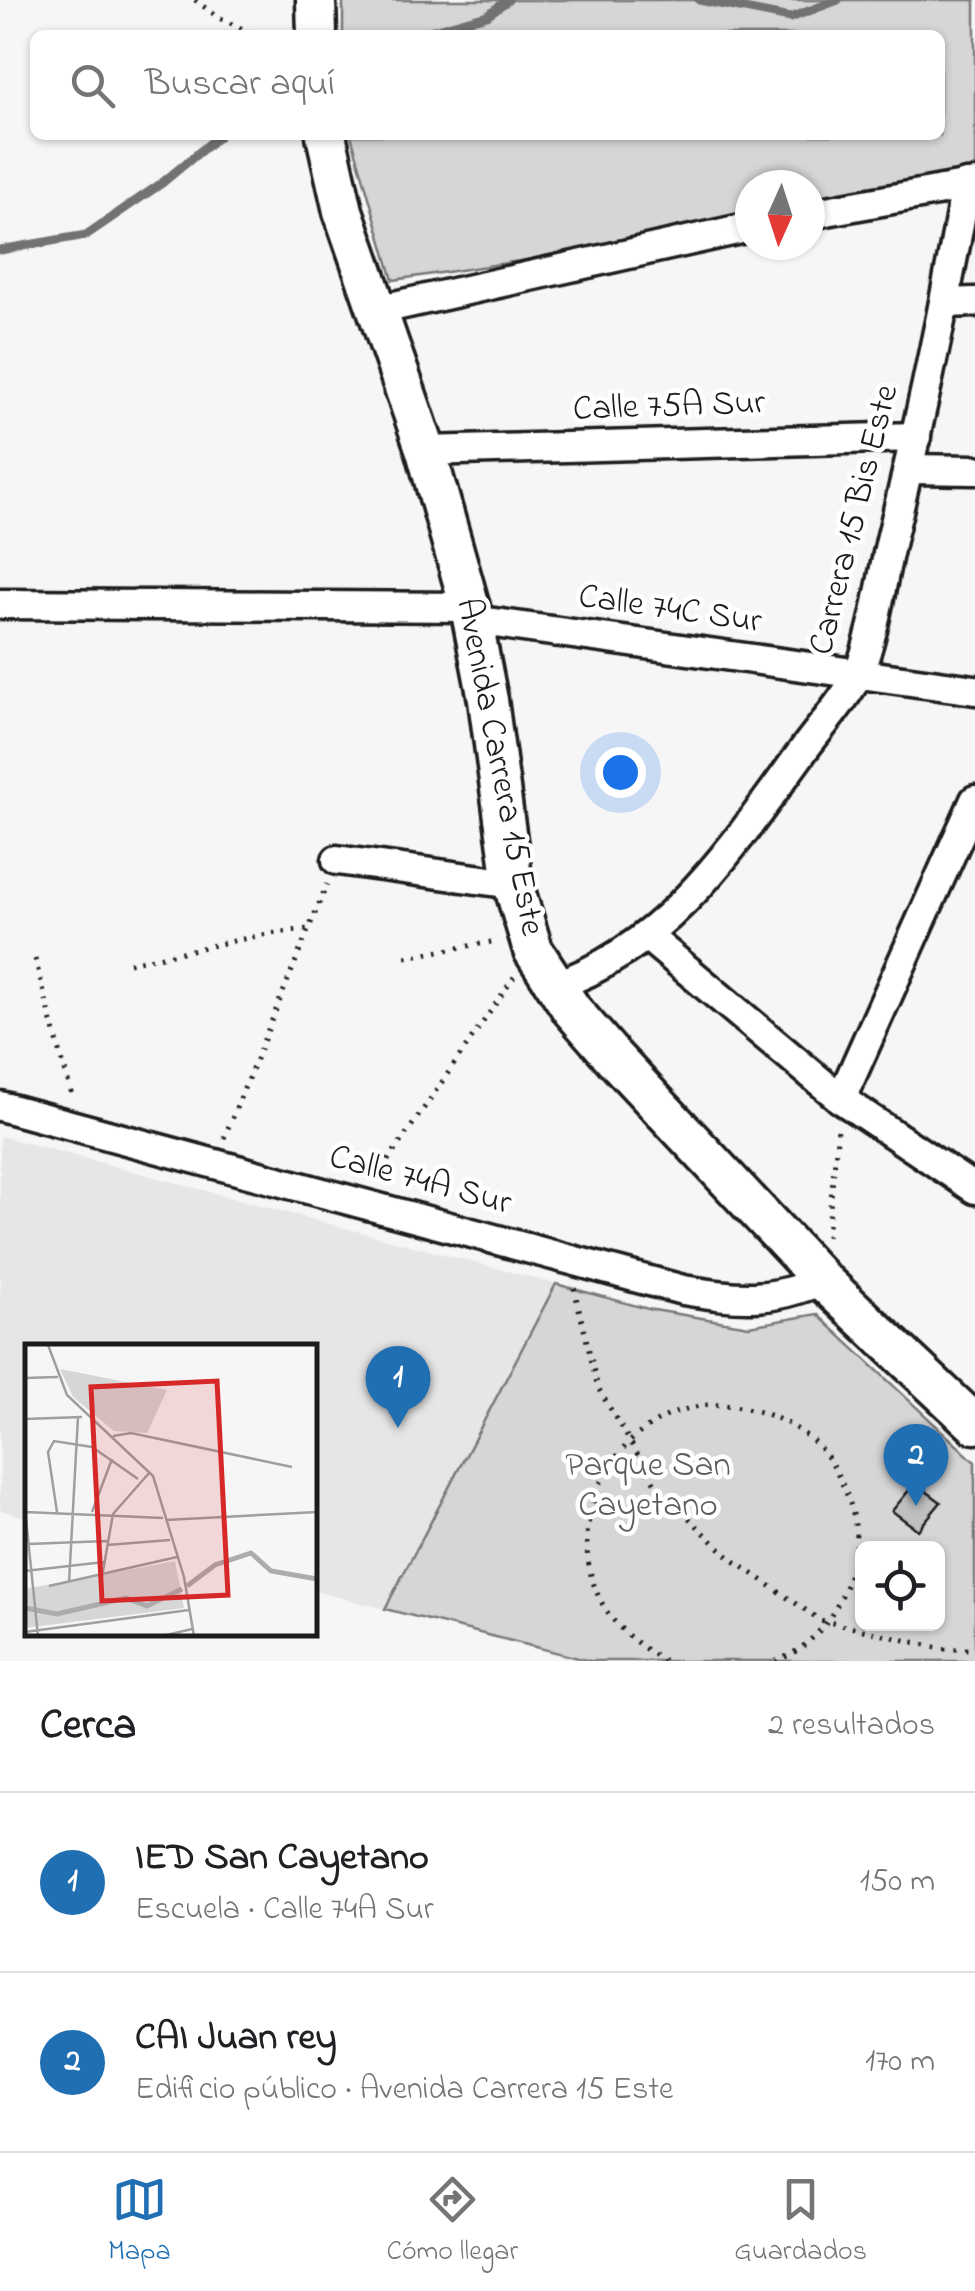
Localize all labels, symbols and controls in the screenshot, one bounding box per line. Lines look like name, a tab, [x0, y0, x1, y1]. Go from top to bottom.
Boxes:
search box	[30, 30, 945, 140]
text: Buscar aquí	[145, 57, 335, 113]
icon: search	[65, 58, 120, 113]
north arrow	[735, 170, 825, 260]
street label: Calle 75A Sur	[572, 378, 766, 436]
street label: Carrera 15 Bis Este	[797, 379, 913, 660]
street label: Calle 74C Sur	[575, 572, 765, 648]
street label: Avenida Carrera 15 Este	[441, 594, 557, 941]
your location	[595, 747, 646, 798]
street label: Calle 74A Sur	[323, 1132, 517, 1230]
inset map	[25, 1344, 318, 1636]
pin: 1	[366, 1346, 430, 1428]
pin: 2	[884, 1424, 948, 1506]
park label: Parque San Cayetano	[565, 1441, 731, 1532]
map controls	[855, 1541, 945, 1631]
button: locate	[855, 1541, 945, 1631]
text: Cerca	[40, 1696, 136, 1757]
text: 2 resultados	[768, 1703, 935, 1750]
text: IED San Cayetano	[135, 1831, 429, 1887]
text: 1	[67, 1859, 78, 1906]
text: 150 m	[860, 1859, 935, 1906]
text: Escuela · Calle 74A Sur	[135, 1887, 434, 1934]
text: CAI Juan rey	[135, 2011, 337, 2067]
text: 2	[65, 2039, 80, 2086]
text: 170 m	[865, 2039, 935, 2086]
text: Edificio público · Avenida Carrera 15 Este	[135, 2067, 673, 2114]
tab: Mapa	[108, 2172, 171, 2273]
tab: Cómo llegar	[387, 2172, 518, 2273]
tab: Guardados	[734, 2172, 867, 2273]

